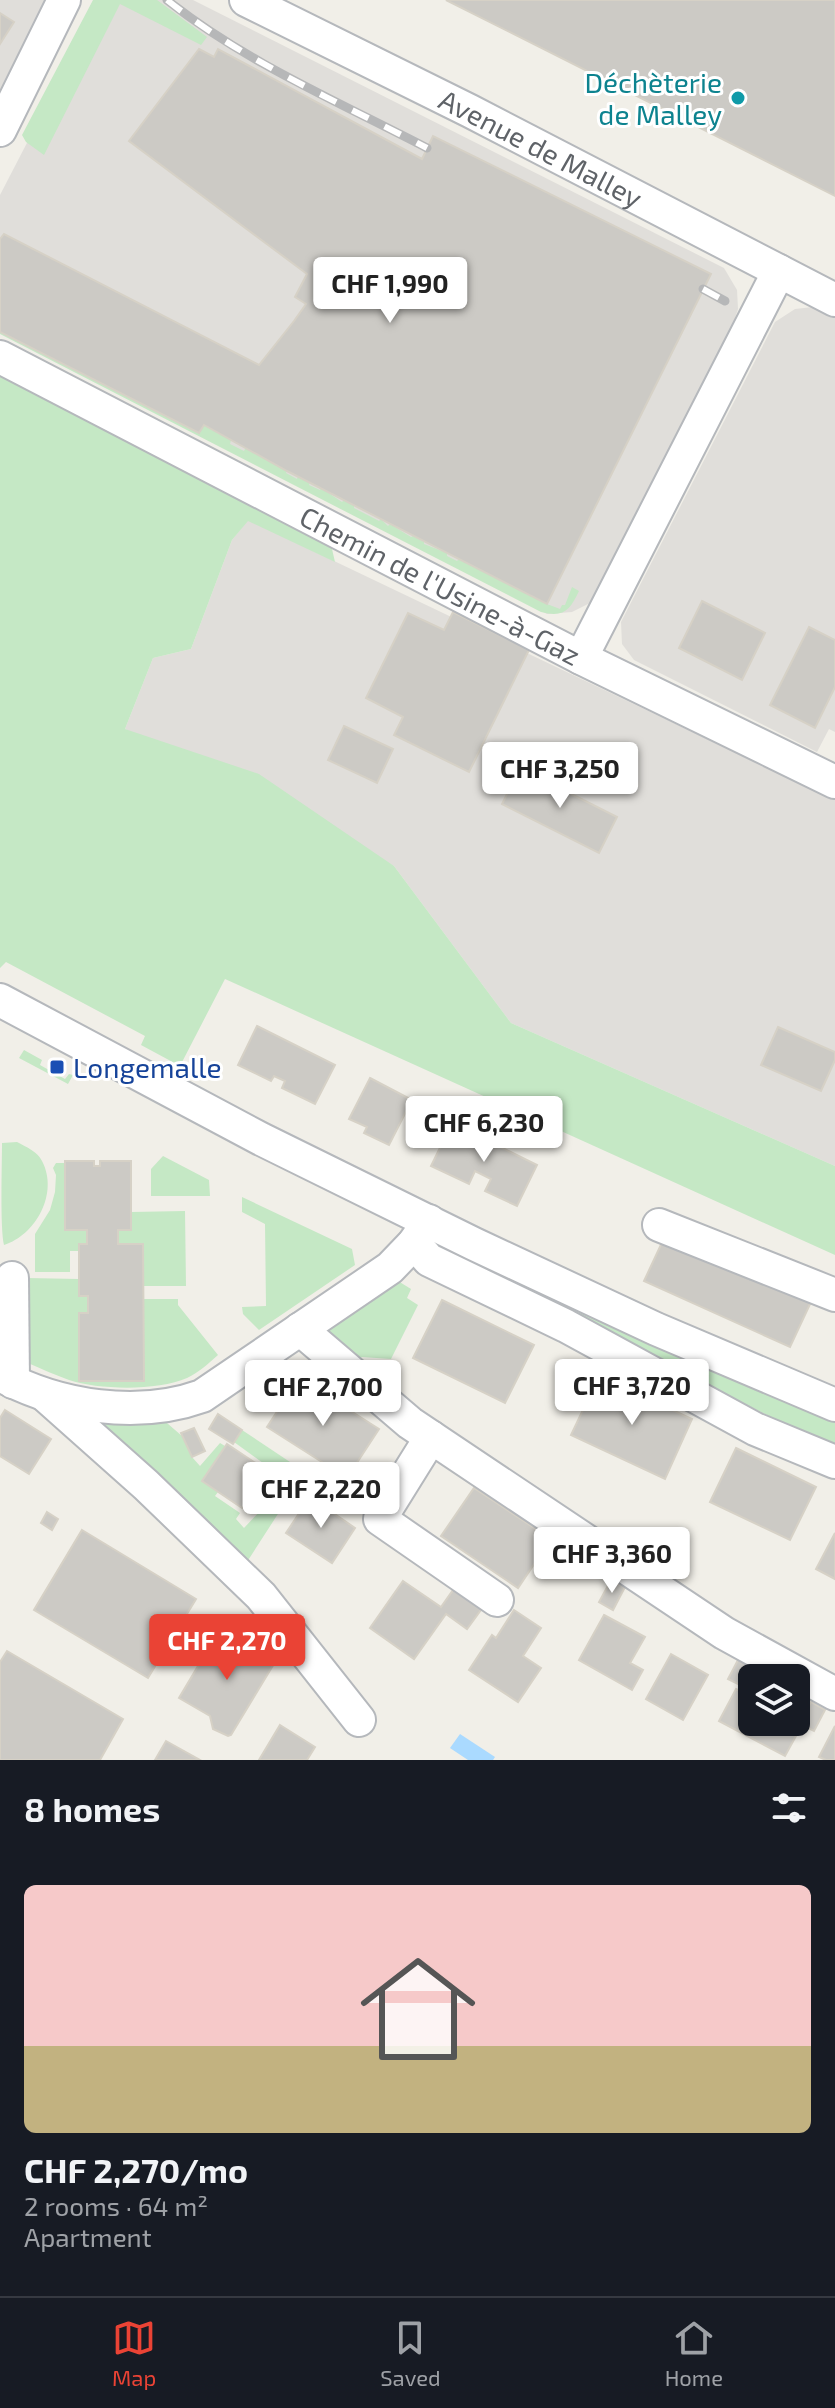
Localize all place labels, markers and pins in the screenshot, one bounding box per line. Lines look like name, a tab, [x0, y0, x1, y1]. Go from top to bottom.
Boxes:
place label: Déchèterie de Malley	[584, 65, 722, 131]
marker: Déchèterie de Malley	[729, 89, 747, 107]
pin: CHF 1,990	[298, 257, 482, 325]
pin: CHF 3,250	[468, 742, 652, 810]
place label: Longemalle	[73, 1050, 222, 1084]
marker: Longemalle	[48, 1058, 66, 1076]
pin: CHF 6,230	[392, 1096, 576, 1164]
pin: CHF 3,720	[540, 1359, 724, 1427]
pin: CHF 2,700	[231, 1360, 415, 1428]
pin: CHF 2,220	[229, 1462, 413, 1530]
pin: CHF 3,360	[520, 1527, 704, 1595]
pin: CHF 2,270	[135, 1614, 319, 1682]

